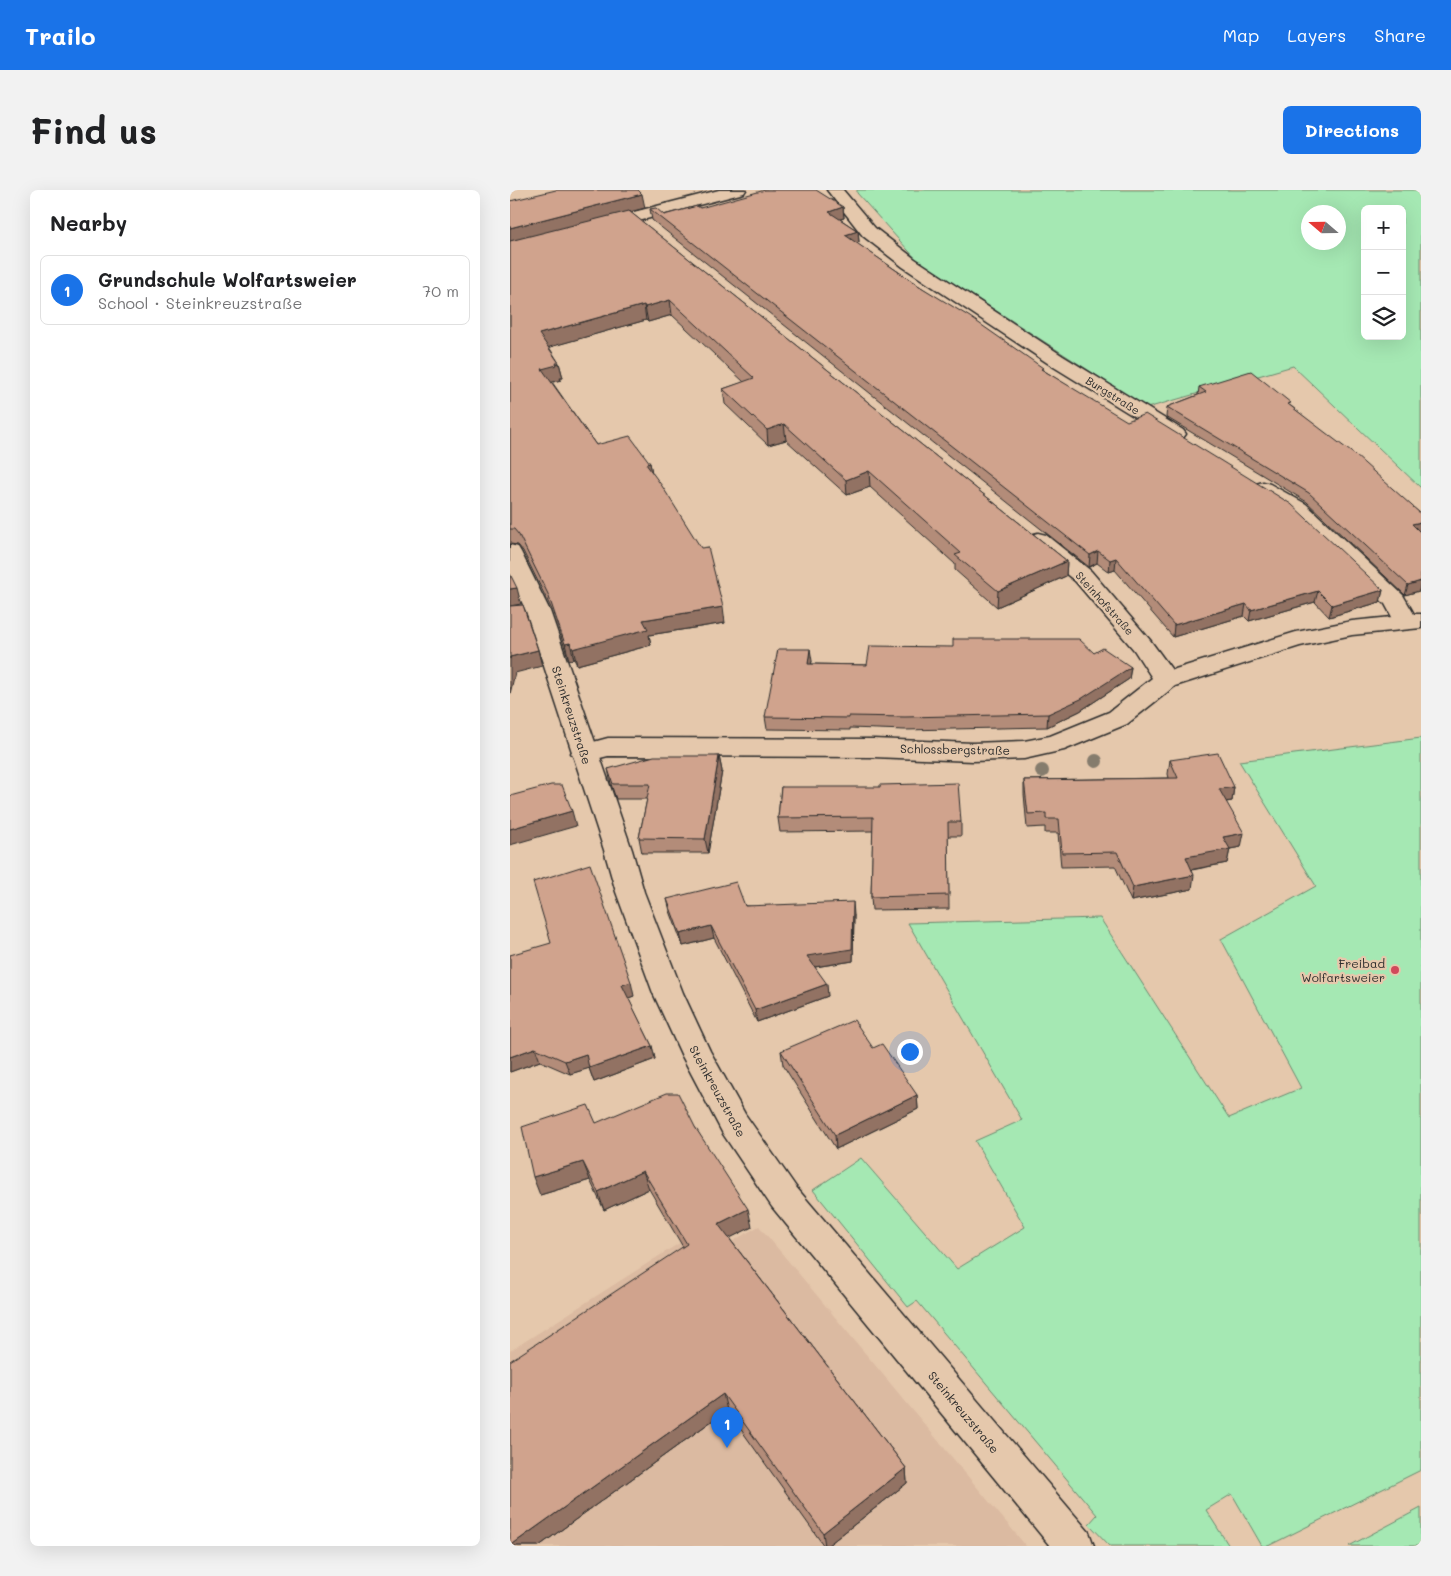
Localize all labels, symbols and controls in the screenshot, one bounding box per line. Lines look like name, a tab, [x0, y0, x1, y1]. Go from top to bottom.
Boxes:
text: Trailo	[25, 20, 96, 51]
text: Map	[1223, 23, 1259, 47]
text: Layers	[1287, 23, 1346, 47]
text: Share	[1374, 23, 1426, 47]
button: Directions	[1283, 106, 1421, 154]
text: Find us	[30, 107, 157, 153]
north arrow	[1301, 205, 1346, 250]
map controls	[1361, 205, 1406, 340]
button: +	[1361, 205, 1406, 250]
text: Nearby	[50, 209, 127, 236]
button: −	[1361, 250, 1406, 295]
text: Grundschule Wolfartsweier	[98, 267, 357, 292]
text: 1	[63, 280, 71, 301]
text: 70 m	[422, 280, 459, 301]
text: School · Steinkreuzstraße	[98, 292, 302, 313]
button: layers	[1361, 295, 1406, 340]
street label: Burgstraße	[1083, 372, 1143, 418]
street label: Steinhofstraße	[1072, 568, 1138, 638]
street label: Steinkreuzstraße	[549, 664, 595, 766]
street label: Schlossbergstraße	[900, 740, 1010, 758]
place label: Freibad Wolfartsweier	[1301, 955, 1385, 985]
marker: Freibad Wolfartsweier	[1389, 964, 1401, 976]
your location	[897, 1039, 923, 1065]
street label: Steinkreuzstraße	[686, 1042, 750, 1140]
street label: Steinkreuzstraße	[925, 1368, 1003, 1456]
pin: 1	[711, 1407, 743, 1448]

